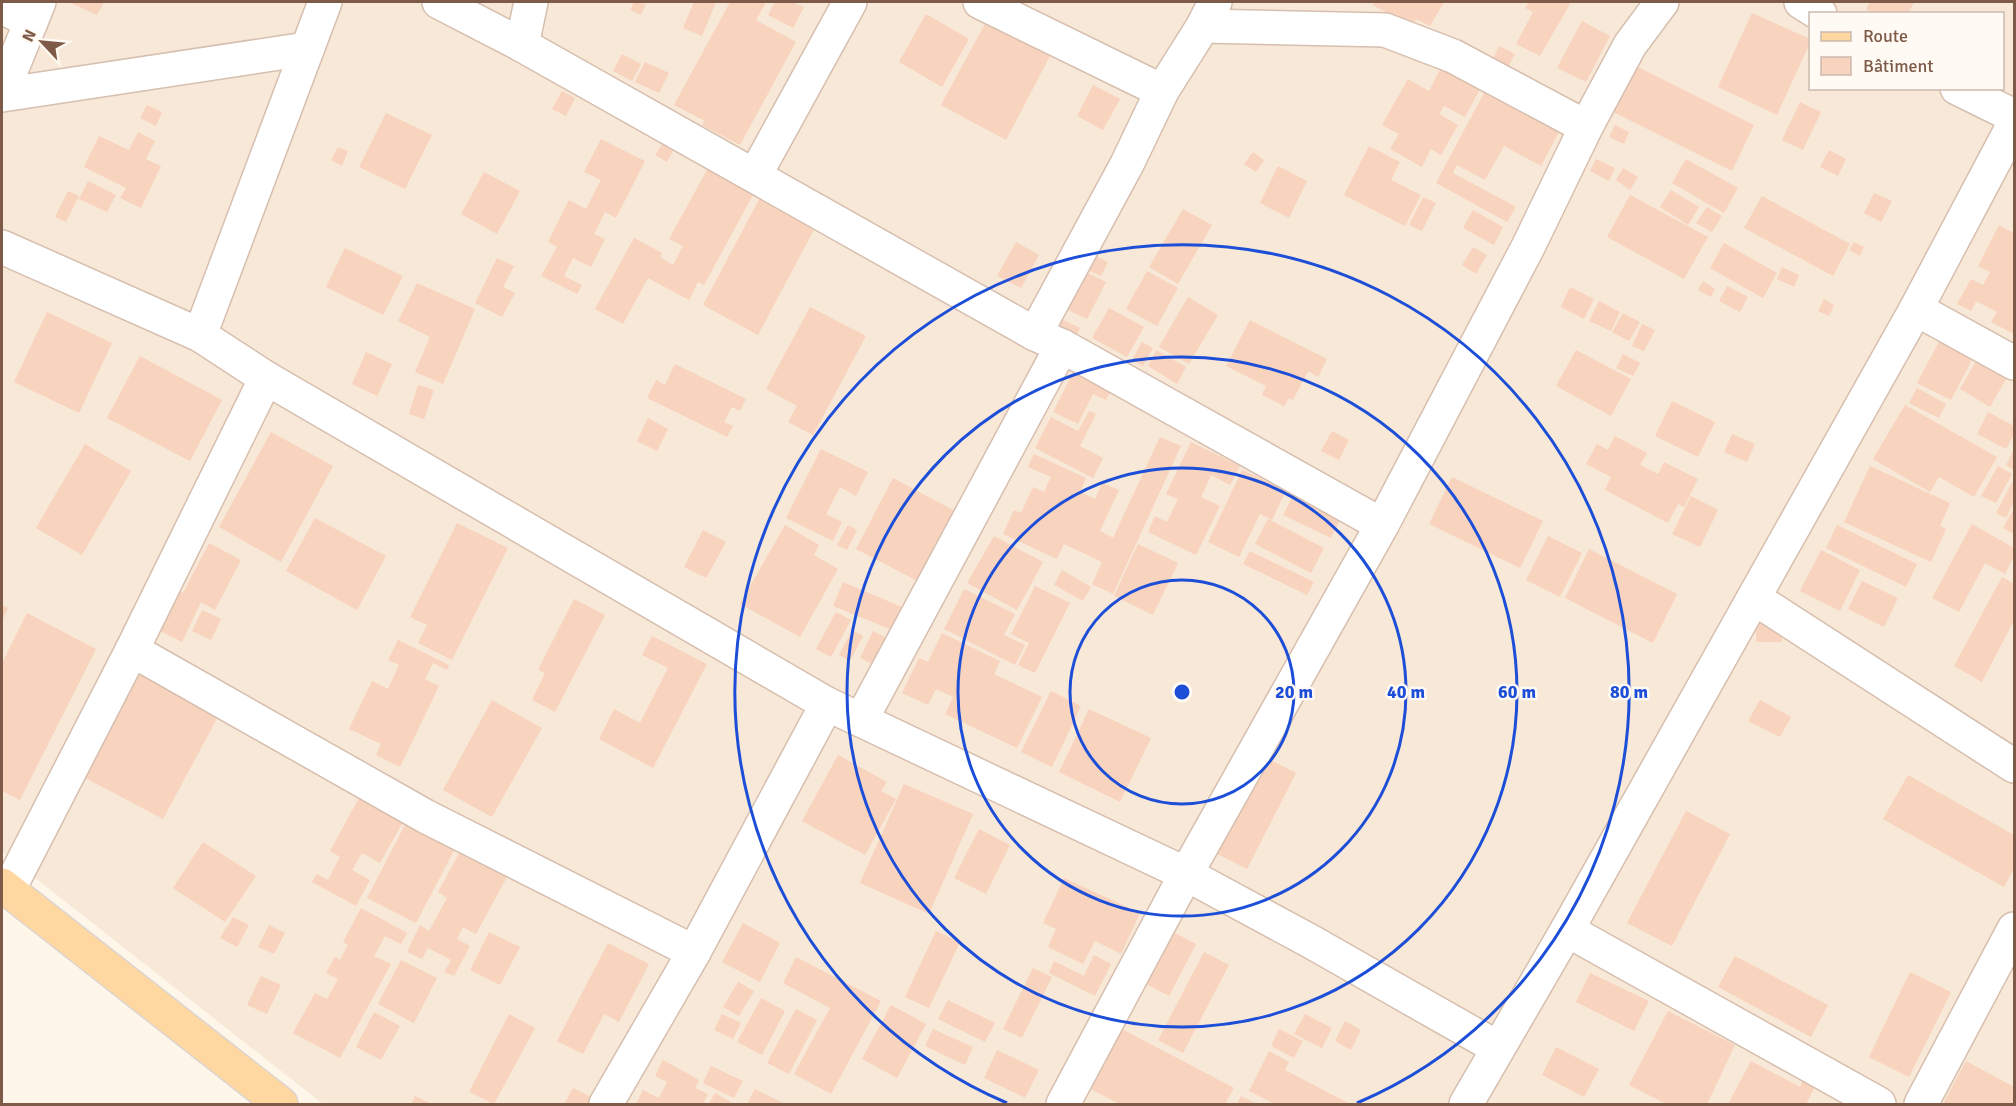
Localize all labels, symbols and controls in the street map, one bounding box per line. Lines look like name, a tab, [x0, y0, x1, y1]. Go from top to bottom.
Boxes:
north arrow	[12, 12, 72, 72]
legend	[1809, 12, 2004, 90]
text: Route	[1863, 25, 1908, 47]
text: N	[18, 26, 41, 45]
text: Bâtiment	[1863, 55, 1934, 77]
text: 20 m	[1275, 681, 1313, 703]
text: 40 m	[1387, 681, 1425, 703]
text: 60 m	[1498, 681, 1536, 703]
text: 80 m	[1610, 681, 1648, 703]
centre of rings	[1172, 682, 1192, 702]

